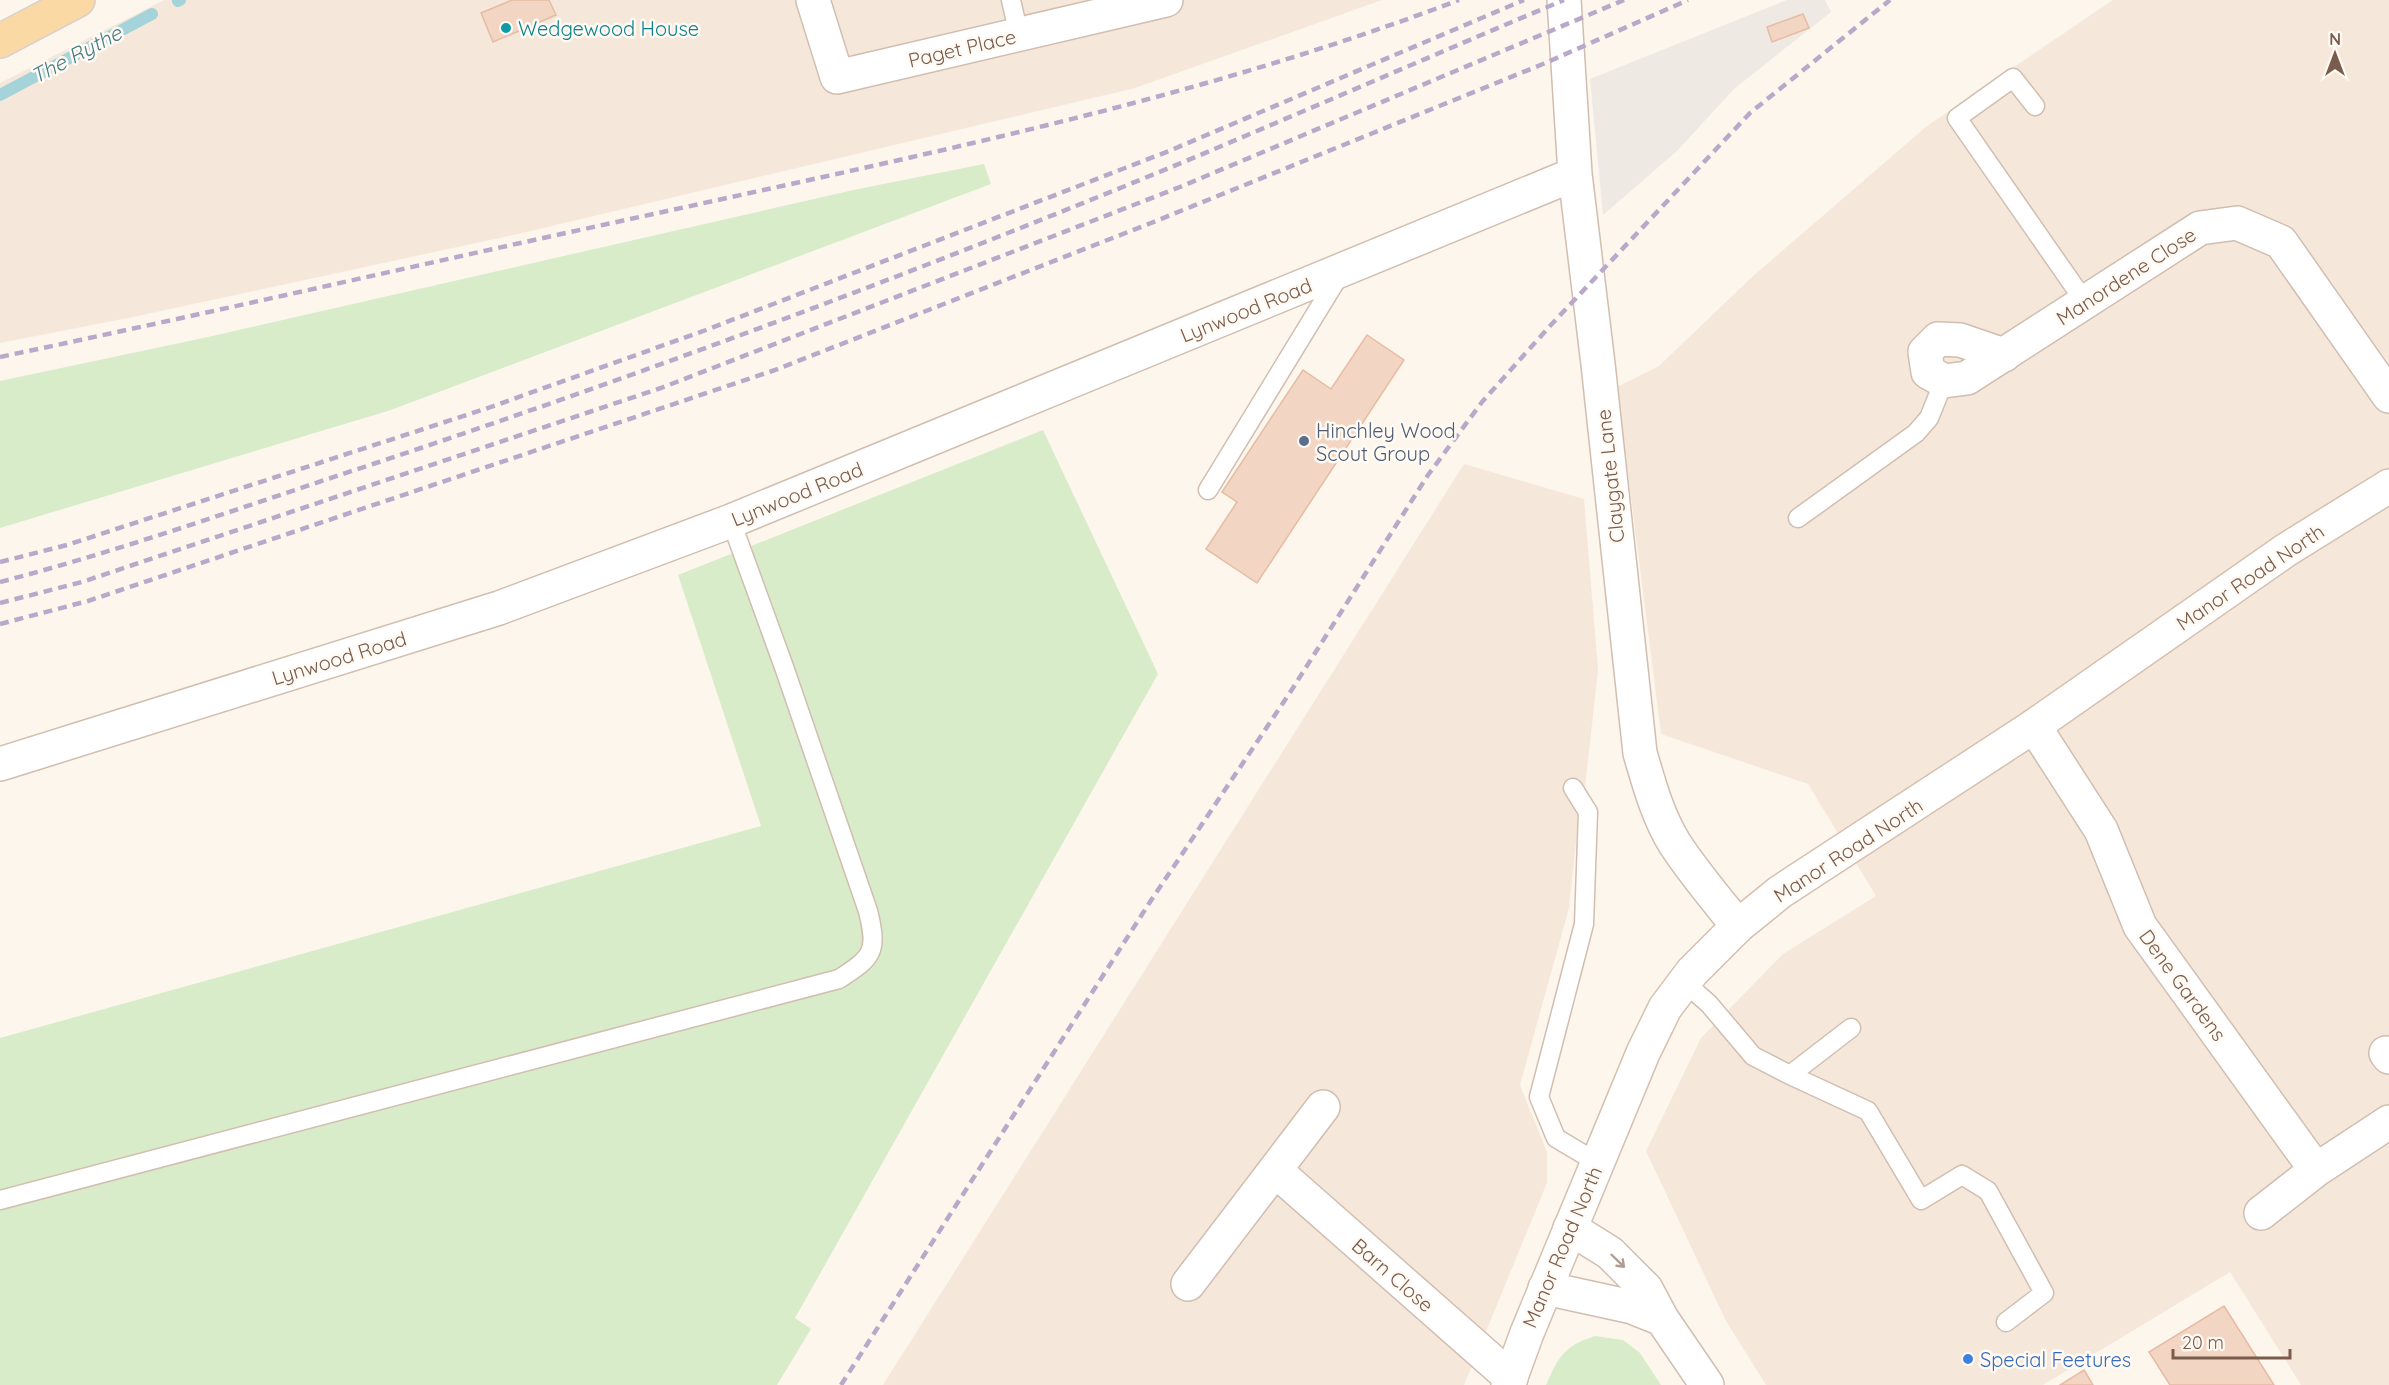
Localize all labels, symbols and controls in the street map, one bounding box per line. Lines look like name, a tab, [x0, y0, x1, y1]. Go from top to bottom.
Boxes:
place label: Wedgewood House	[518, 16, 699, 41]
water label: The Rythe	[26, 19, 127, 89]
marker: Wedgewood House	[499, 21, 513, 35]
street label: Paget Place	[906, 23, 1018, 73]
north arrow	[2305, 24, 2365, 84]
text: N	[2329, 29, 2341, 49]
street label: Manordene Close	[2051, 222, 2201, 330]
street label: Lynwood Road	[1177, 272, 1315, 348]
street label: Claygate Lane	[1591, 408, 1629, 544]
place label: Hinchley Wood Scout Group	[1316, 418, 1456, 466]
marker: Hinchley Wood Scout Group	[1297, 434, 1311, 448]
street label: Lynwood Road	[728, 456, 866, 532]
street label: Manor Road North	[2171, 518, 2329, 636]
street label: Lynwood Road	[269, 626, 409, 690]
street label: Manor Road North	[1769, 792, 1927, 908]
street label: Dene Gardens	[2134, 924, 2232, 1046]
street label: Manor Road North	[1517, 1162, 1607, 1332]
street label: Barn Close	[1347, 1233, 1439, 1317]
one-way arrow	[1610, 1254, 1625, 1268]
scale bar	[2173, 1322, 2290, 1360]
text: 20 m	[2182, 1331, 2224, 1354]
place label: Special Feetures	[1980, 1347, 2131, 1372]
marker: Special Feetures	[1961, 1352, 1975, 1366]

